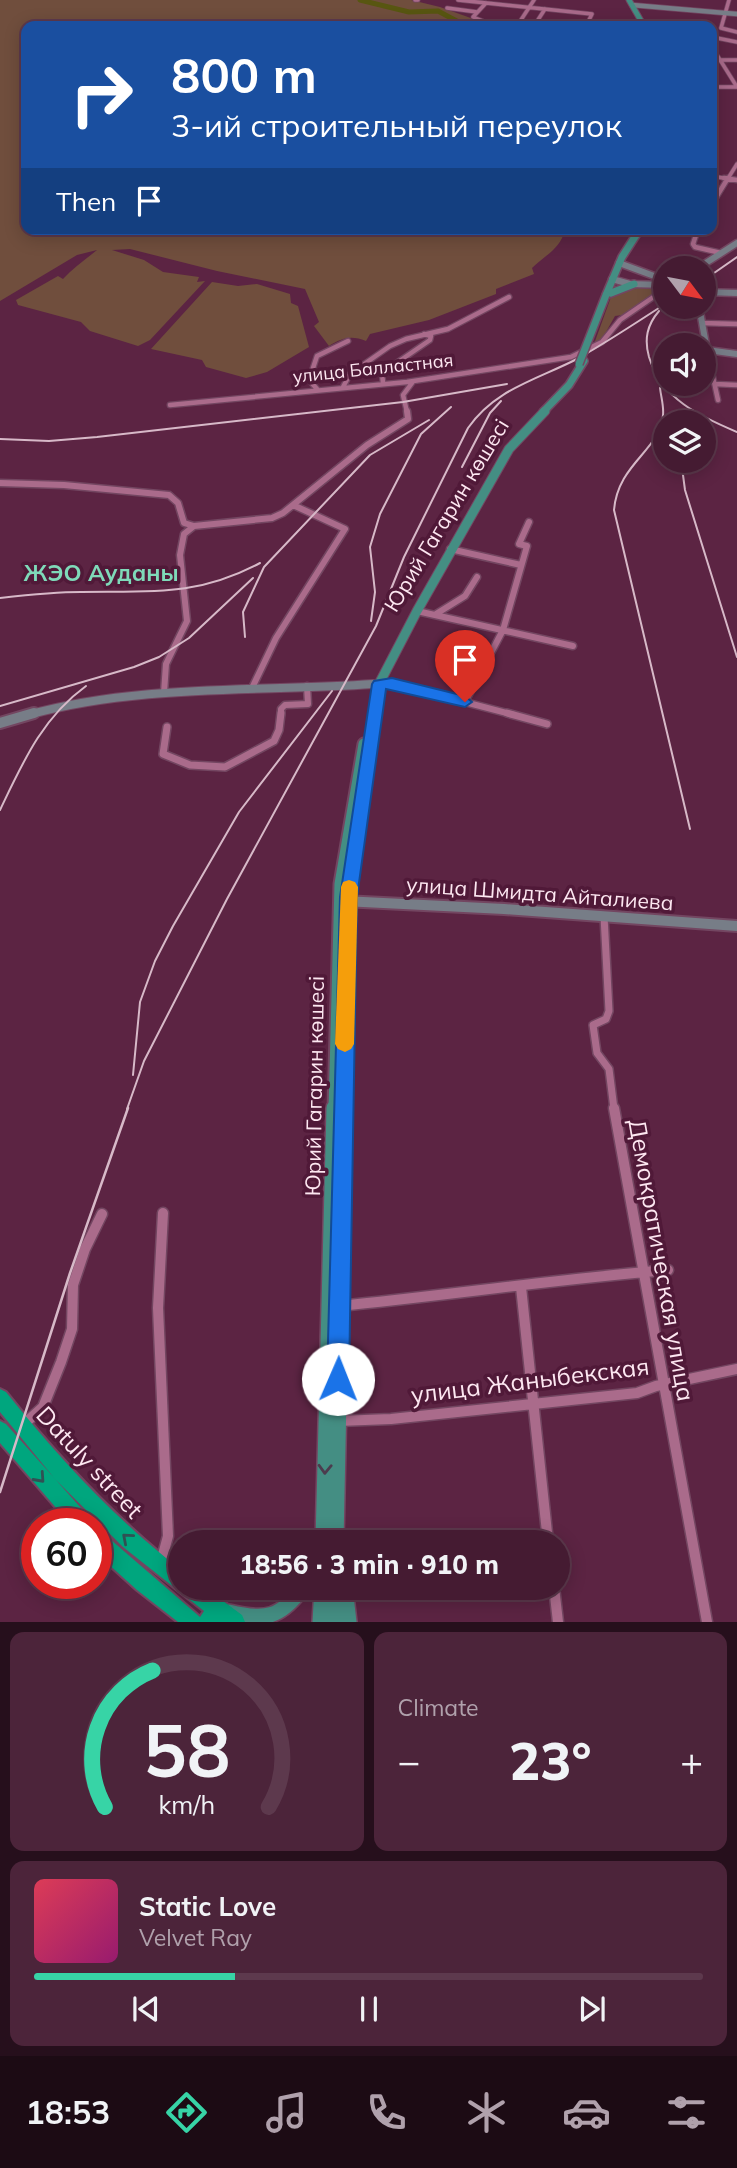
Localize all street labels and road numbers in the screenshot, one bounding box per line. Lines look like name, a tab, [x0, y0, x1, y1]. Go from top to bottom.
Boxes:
street label: улица Балластная	[292, 348, 454, 388]
street label: Юрий Гагарин көшесі	[378, 414, 514, 616]
street label: улица Шмидта Айталиева	[405, 871, 675, 915]
street label: Юрий Гагарин көшесі	[299, 976, 329, 1196]
street label: Демократическая улица	[622, 1117, 702, 1403]
street label: улица Жаныбекская	[409, 1350, 651, 1410]
street label: Datuly street	[30, 1400, 150, 1524]

